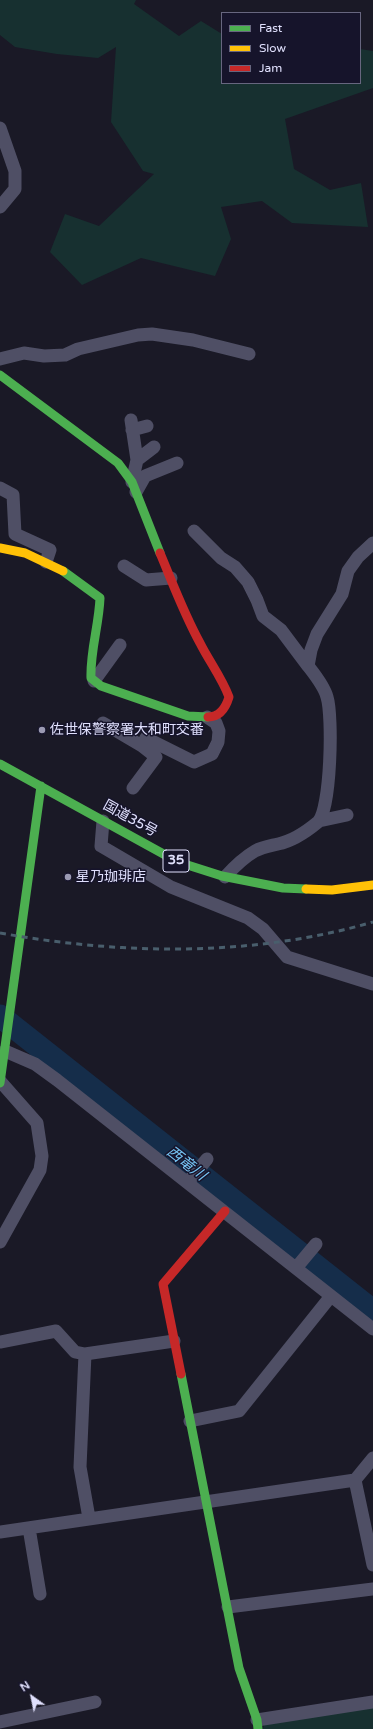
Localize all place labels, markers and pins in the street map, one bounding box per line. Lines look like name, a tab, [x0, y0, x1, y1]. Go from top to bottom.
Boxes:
place label: 佐世保警察署大和町交番	[50, 722, 204, 738]
marker: 佐世保警察署大和町交番	[37, 725, 47, 735]
place label: 星乃珈琲店	[76, 869, 146, 885]
marker: 星乃珈琲店	[63, 872, 73, 882]

